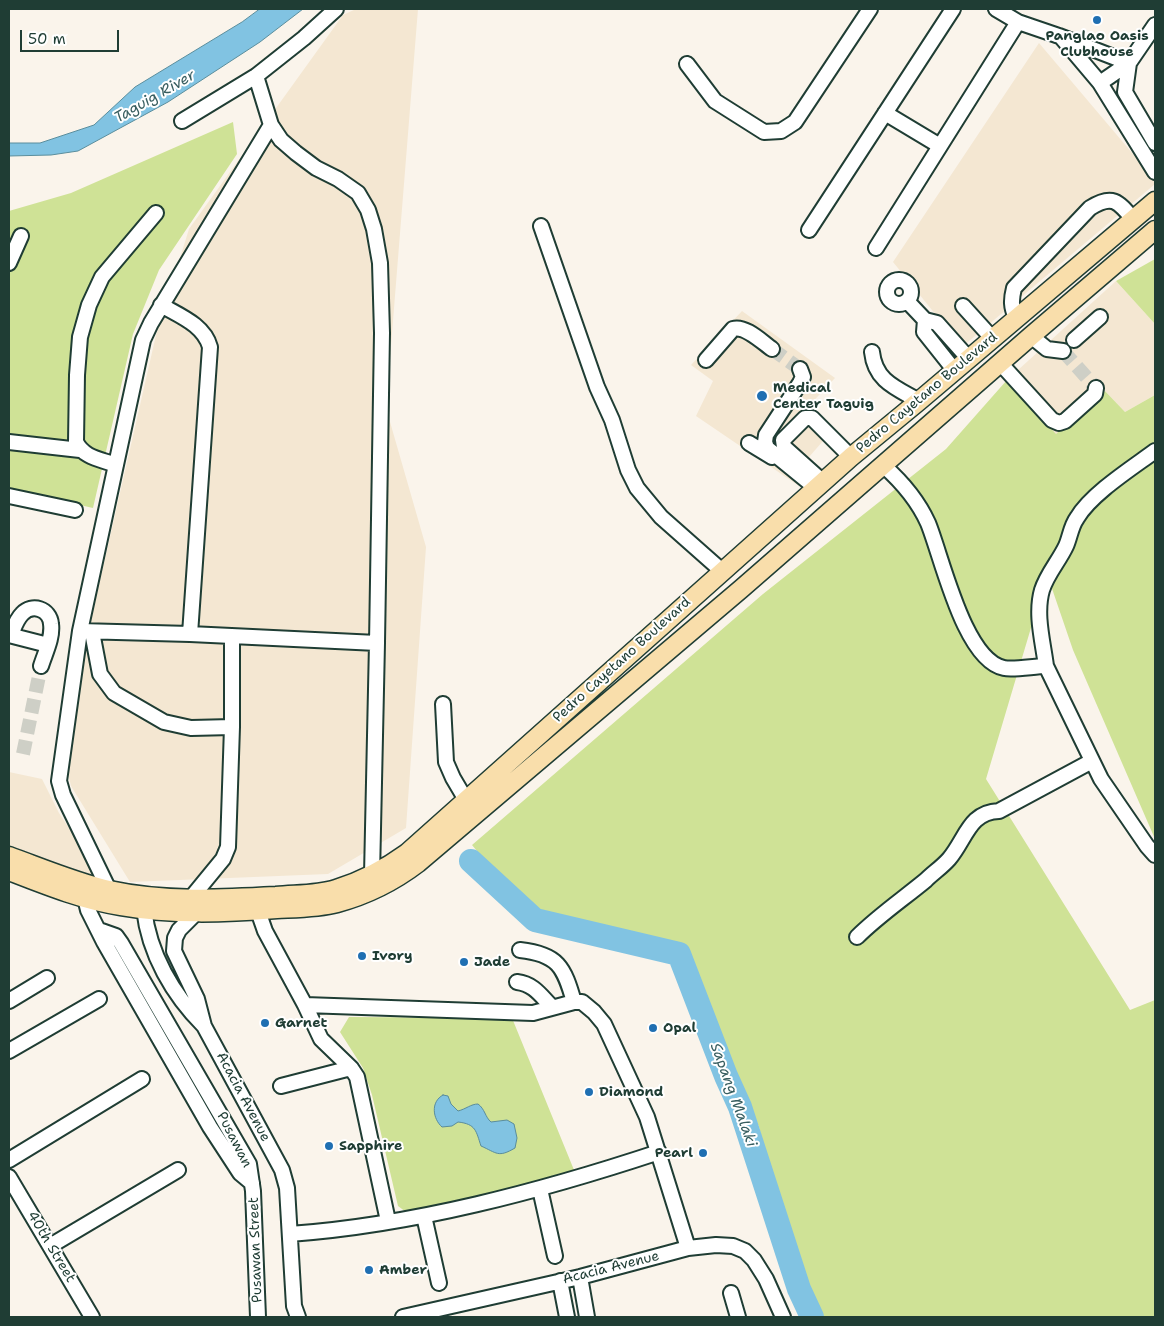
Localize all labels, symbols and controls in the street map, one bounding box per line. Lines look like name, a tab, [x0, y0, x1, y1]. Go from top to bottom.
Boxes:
marker: Panglao Oasis Clubhouse	[1091, 14, 1103, 26]
scale bar	[22, 20, 121, 52]
place label: Panglao Oasis Clubhouse	[1045, 28, 1149, 60]
text: 50 m	[28, 29, 66, 49]
water label: Taguig River	[111, 67, 199, 127]
street label: Pedro Cayetano Boulevard	[853, 329, 1001, 457]
place label: Medical Center Taguig	[773, 380, 874, 412]
marker: Medical Center Taguig	[755, 389, 769, 403]
street label: Pedro Cayetano Boulevard	[550, 594, 694, 726]
place label: Ivory	[372, 948, 413, 964]
marker: Ivory	[356, 950, 368, 962]
place label: Jade	[474, 954, 510, 970]
marker: Jade	[458, 956, 470, 968]
place label: Garnet	[275, 1015, 327, 1031]
marker: Garnet	[259, 1017, 271, 1029]
place label: Opal	[663, 1020, 696, 1036]
marker: Opal	[647, 1022, 659, 1034]
water label: Sapang Malaki	[706, 1041, 760, 1149]
street label: Acacia Avenue	[212, 1049, 274, 1145]
place label: Diamond	[599, 1084, 663, 1100]
marker: Diamond	[583, 1086, 595, 1098]
street label: Pusawan	[213, 1109, 255, 1171]
place label: Sapphire	[339, 1138, 402, 1154]
marker: Sapphire	[323, 1140, 335, 1152]
place label: Pearl	[655, 1145, 693, 1161]
marker: Pearl	[697, 1147, 709, 1159]
street label: Pusawan Street	[246, 1197, 266, 1303]
street label: 40th Street	[23, 1208, 79, 1286]
street label: Acacia Avenue	[561, 1248, 661, 1288]
place label: Amber	[379, 1262, 427, 1278]
marker: Amber	[363, 1264, 375, 1276]

